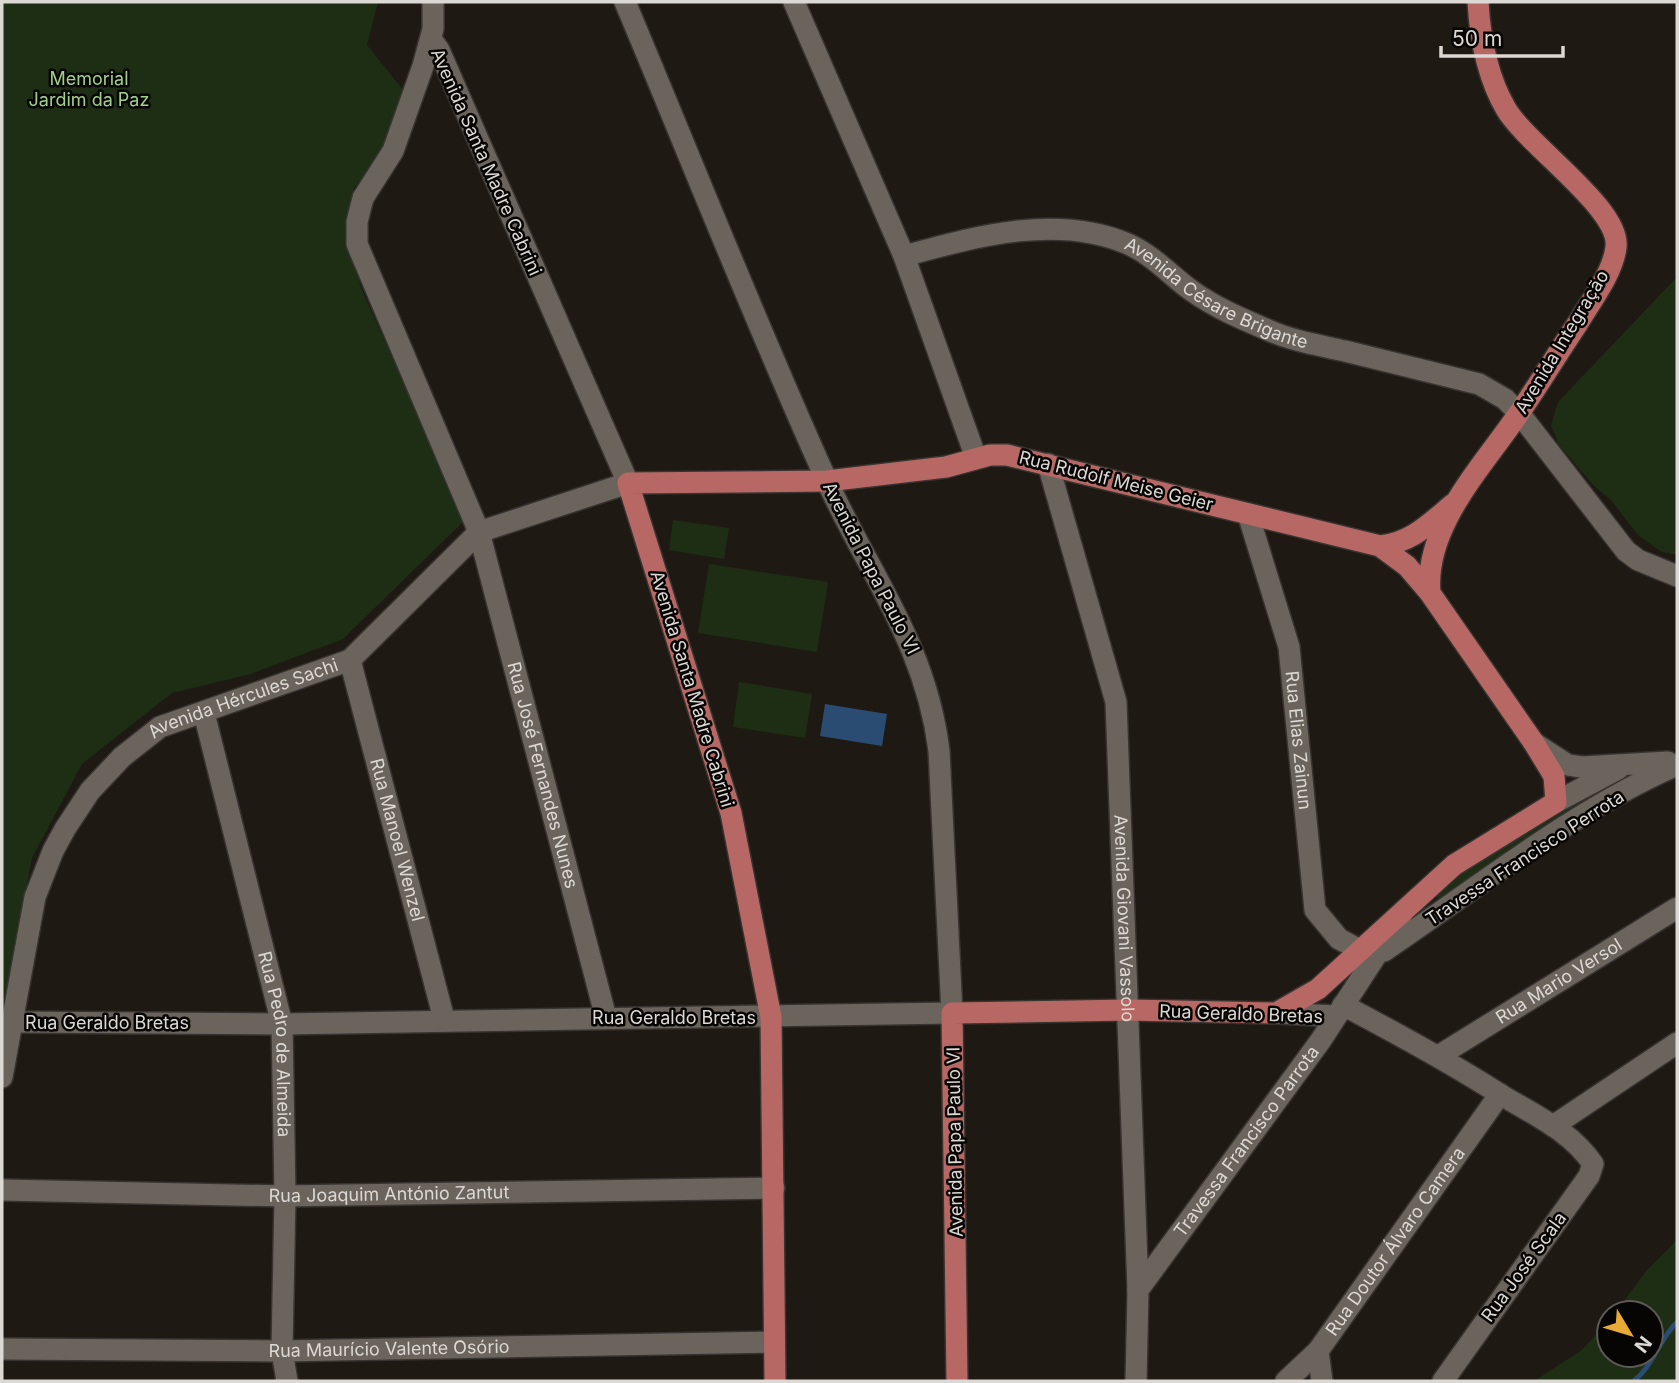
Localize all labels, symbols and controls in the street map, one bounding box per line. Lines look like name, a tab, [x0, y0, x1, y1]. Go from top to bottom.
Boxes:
scale bar	[1441, 14, 1564, 58]
text: 50 m	[1452, 26, 1502, 51]
street label: Avenida Santa Madre Cabrini	[427, 45, 546, 279]
park label: Memorial Jardim da Paz	[29, 68, 149, 110]
street label: Avenida Césare Brigante	[1121, 233, 1310, 353]
street label: Avenida Integração	[1510, 266, 1613, 417]
street label: Rua Rudolf Meise Geier	[1017, 446, 1216, 515]
street label: Avenida Papa Paulo VI	[819, 478, 924, 657]
street label: Avenida Santa Madre Cabrini	[646, 568, 739, 810]
street label: Avenida Hércules Sachi	[144, 654, 341, 742]
street label: Rua José Fernandes Nunes	[503, 659, 583, 891]
street label: Rua Elias Zainun	[1281, 670, 1316, 811]
street label: Rua Manoel Wenzel	[366, 756, 429, 924]
street label: Travessa Francisco Perrota	[1422, 786, 1628, 930]
street label: Avenida Giovani Vassolo	[1110, 814, 1139, 1022]
street label: Rua Mario Versol	[1492, 934, 1626, 1028]
street label: Rua Pedro de Almeida	[254, 949, 295, 1137]
street label: Rua Geraldo Bretas	[1159, 1000, 1323, 1027]
street label: Rua Geraldo Bretas	[592, 1007, 756, 1028]
street label: Rua Geraldo Bretas	[25, 1012, 189, 1033]
street label: Travessa Francisco Parrota	[1169, 1042, 1323, 1241]
street label: Avenida Papa Paulo VI	[942, 1047, 967, 1237]
street label: Rua Doutor Álvaro Camera	[1321, 1143, 1469, 1340]
street label: Rua Joaquim António Zantut	[268, 1181, 509, 1206]
street label: Rua José Scala	[1477, 1208, 1570, 1326]
north arrow	[1595, 1299, 1665, 1369]
text: N	[1629, 1331, 1657, 1357]
street label: Rua Maurício Valente Osório	[268, 1336, 510, 1361]

